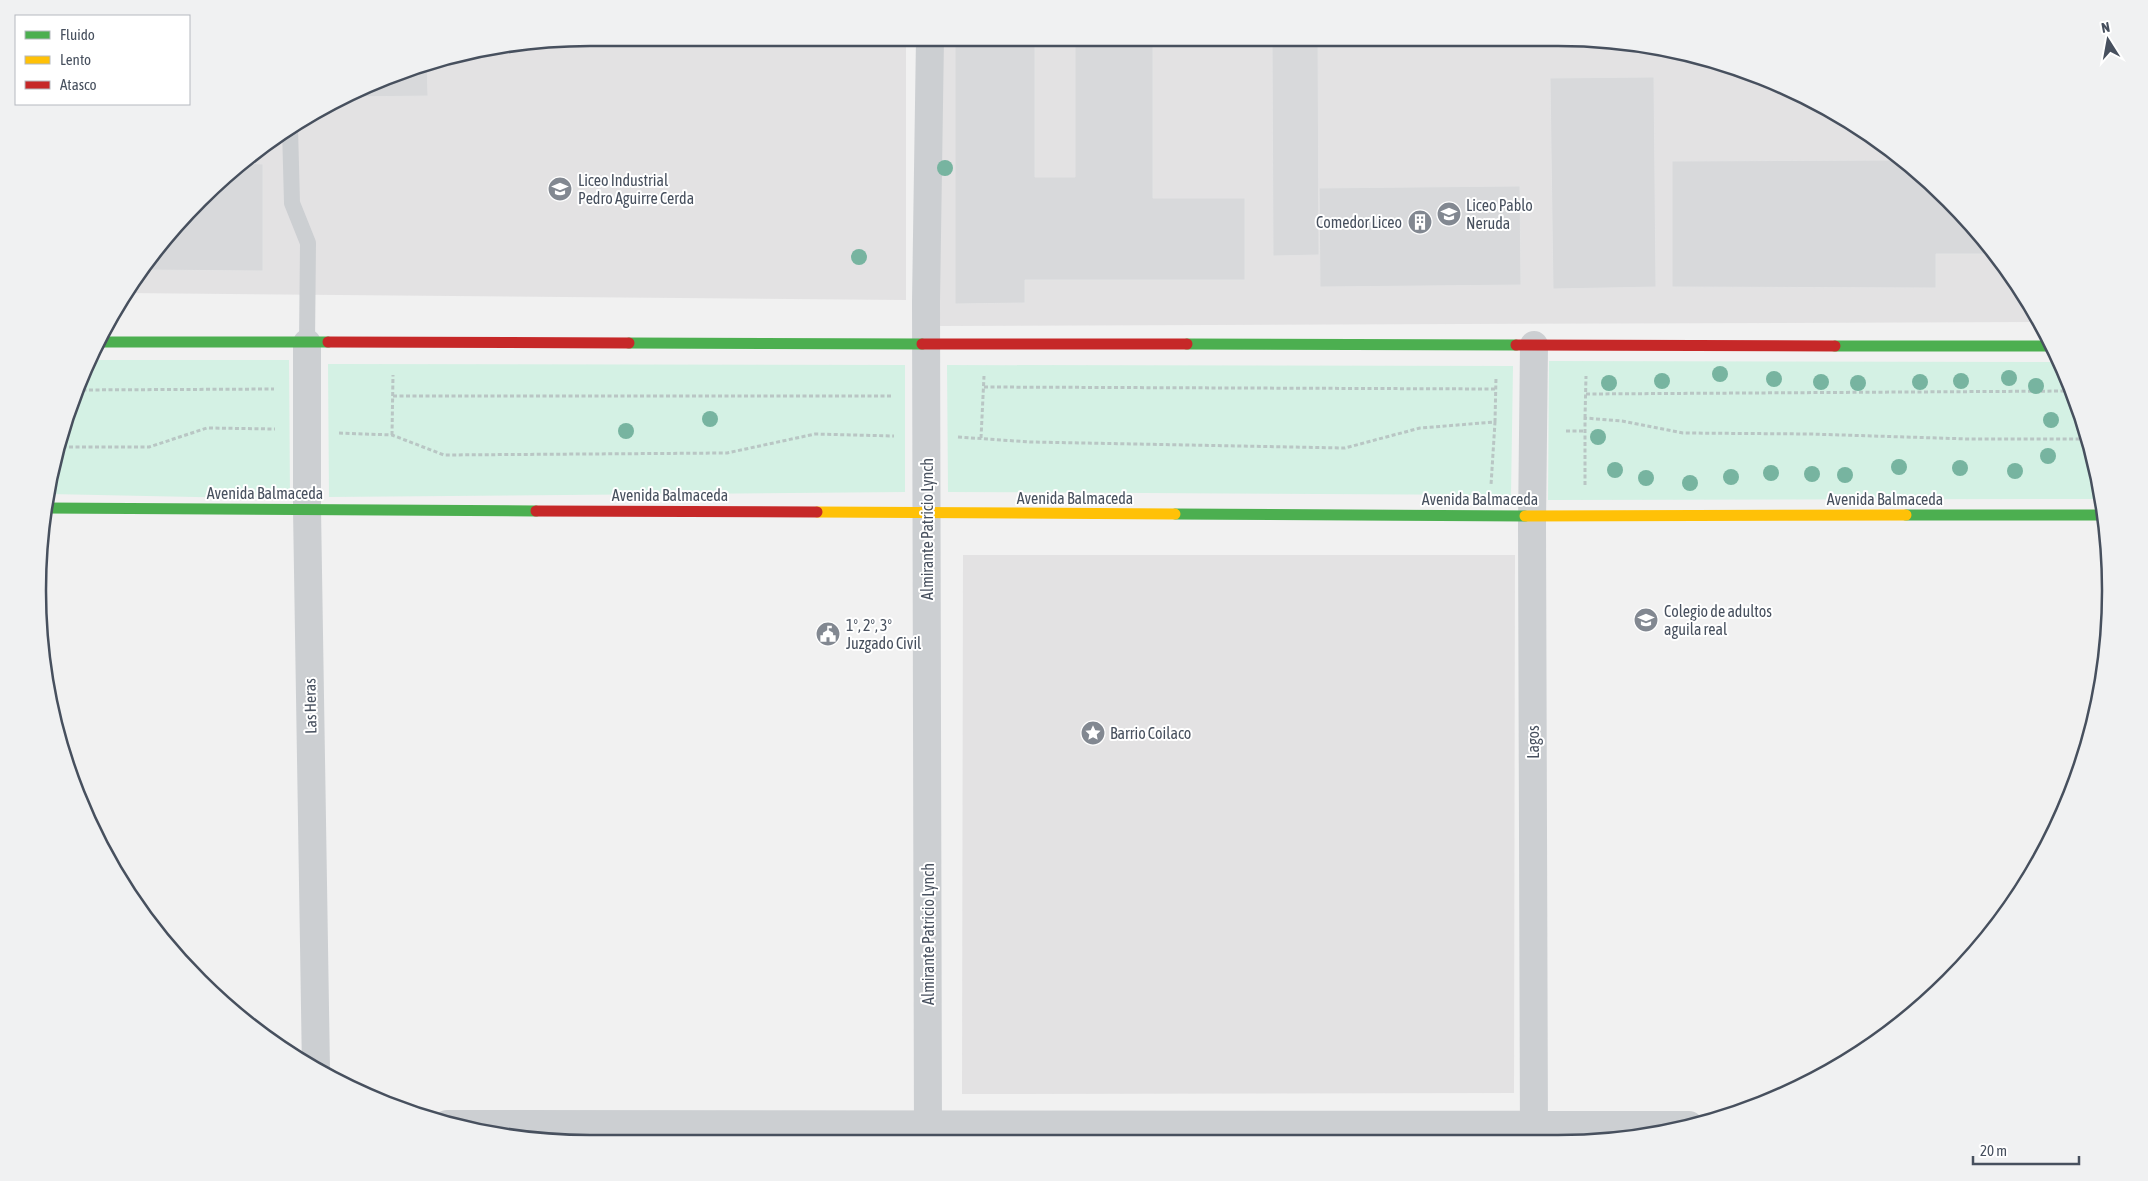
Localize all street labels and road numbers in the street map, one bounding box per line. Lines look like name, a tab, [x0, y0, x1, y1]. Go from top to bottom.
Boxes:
street label: Almirante Patricio Lynch	[918, 458, 937, 600]
street label: Avenida Balmaceda	[207, 484, 323, 502]
street label: Avenida Balmaceda	[612, 486, 728, 504]
street label: Avenida Balmaceda	[1017, 489, 1133, 507]
street label: Avenida Balmaceda	[1422, 490, 1538, 508]
street label: Avenida Balmaceda	[1827, 490, 1943, 508]
street label: Las Heras	[301, 678, 319, 734]
street label: Lagos	[1524, 725, 1543, 759]
street label: Almirante Patricio Lynch	[919, 863, 938, 1005]

